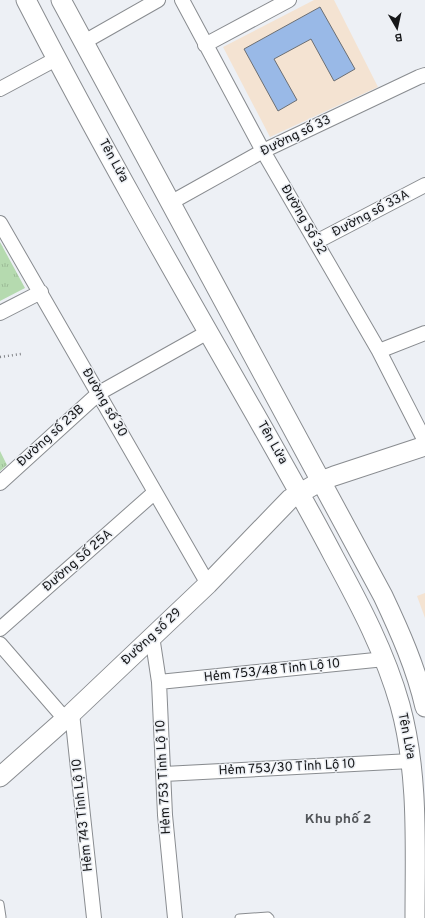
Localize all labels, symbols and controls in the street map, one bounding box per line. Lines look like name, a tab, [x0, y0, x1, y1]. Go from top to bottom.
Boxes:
north arrow	[377, 8, 417, 48]
text: B	[394, 29, 403, 44]
street label: Đường số 33	[258, 111, 334, 160]
street label: Tên Lửa	[95, 136, 131, 186]
street label: Đường Số 32	[277, 182, 330, 258]
street label: Đường số 33A	[329, 186, 412, 241]
street label: Đường số 30	[78, 365, 131, 440]
street label: Đường số 23B	[13, 401, 88, 470]
street label: Tên Lửa	[253, 419, 291, 467]
street label: Đường Số 25A	[39, 526, 116, 596]
street label: Đường số 29	[118, 604, 185, 669]
street label: Hẻm 753/48 Tỉnh Lộ 10	[203, 656, 341, 686]
street label: Tên Lửa	[394, 711, 418, 761]
street label: Hẻm 753 Tỉnh Lộ 10	[153, 719, 175, 835]
street label: Hẻm 753/30 Tỉnh Lộ 10	[218, 756, 356, 780]
street label: Hẻm 743 Tỉnh Lộ 10	[69, 758, 97, 872]
district label: Khu phố 2	[305, 811, 371, 828]

